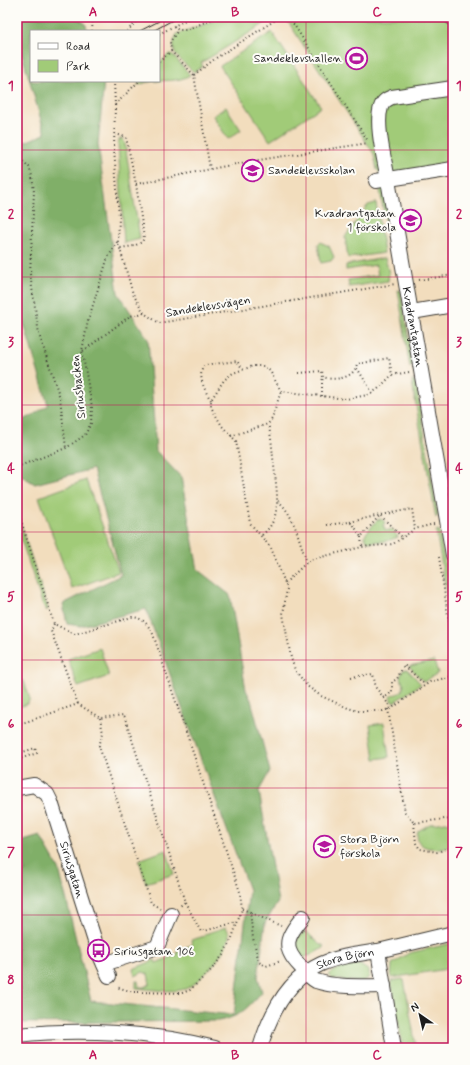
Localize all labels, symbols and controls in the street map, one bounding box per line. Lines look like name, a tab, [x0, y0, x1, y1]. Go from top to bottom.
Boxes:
text: A	[89, 4, 97, 21]
text: B	[231, 4, 240, 21]
text: C	[372, 4, 382, 21]
legend	[30, 30, 160, 82]
text: Road	[66, 39, 90, 55]
sports icon: Sandeklevshallen	[344, 45, 370, 71]
place label: Sandeklevshallen	[254, 51, 343, 67]
text: Park	[66, 59, 90, 75]
text: 1	[8, 78, 14, 95]
text: 1	[456, 78, 462, 95]
school or university icon: Sandeklevsskolan	[240, 157, 266, 183]
place label: Sandeklevsskolan	[268, 163, 355, 179]
text: 2	[8, 206, 15, 223]
place label: Kvadrantgatan 1 förskola	[315, 206, 397, 236]
text: 2	[456, 206, 463, 223]
school or university icon: Kvadrantgatan 1 förskola	[398, 207, 424, 233]
street label: Kvadrantgatan	[398, 286, 427, 369]
street label: Sandeklevsvägen	[165, 292, 252, 322]
text: 3	[8, 334, 14, 351]
text: 3	[456, 334, 462, 351]
street label: Siriusbacken	[68, 354, 90, 419]
text: 4	[7, 461, 15, 478]
text: 4	[455, 461, 463, 478]
text: 5	[7, 589, 15, 606]
text: 5	[455, 589, 463, 606]
text: 6	[8, 716, 15, 733]
text: 6	[456, 716, 463, 733]
place label: Stora Björn förskola	[340, 832, 399, 862]
school or university icon: Stora Björn förskola	[311, 833, 337, 859]
street label: Siriusgatan	[55, 839, 88, 901]
text: 7	[7, 844, 15, 861]
text: 7	[455, 844, 463, 861]
bus stop icon: Siriusgatan 106	[85, 938, 111, 964]
place label: Siriusgatan 106	[114, 944, 194, 960]
street label: Stora Björn	[314, 945, 375, 974]
text: 8	[7, 972, 15, 989]
text: 8	[455, 972, 463, 989]
north arrow	[400, 995, 440, 1035]
text: N	[408, 1000, 422, 1015]
text: A	[89, 1047, 97, 1064]
text: B	[231, 1047, 240, 1064]
text: C	[372, 1047, 382, 1064]

